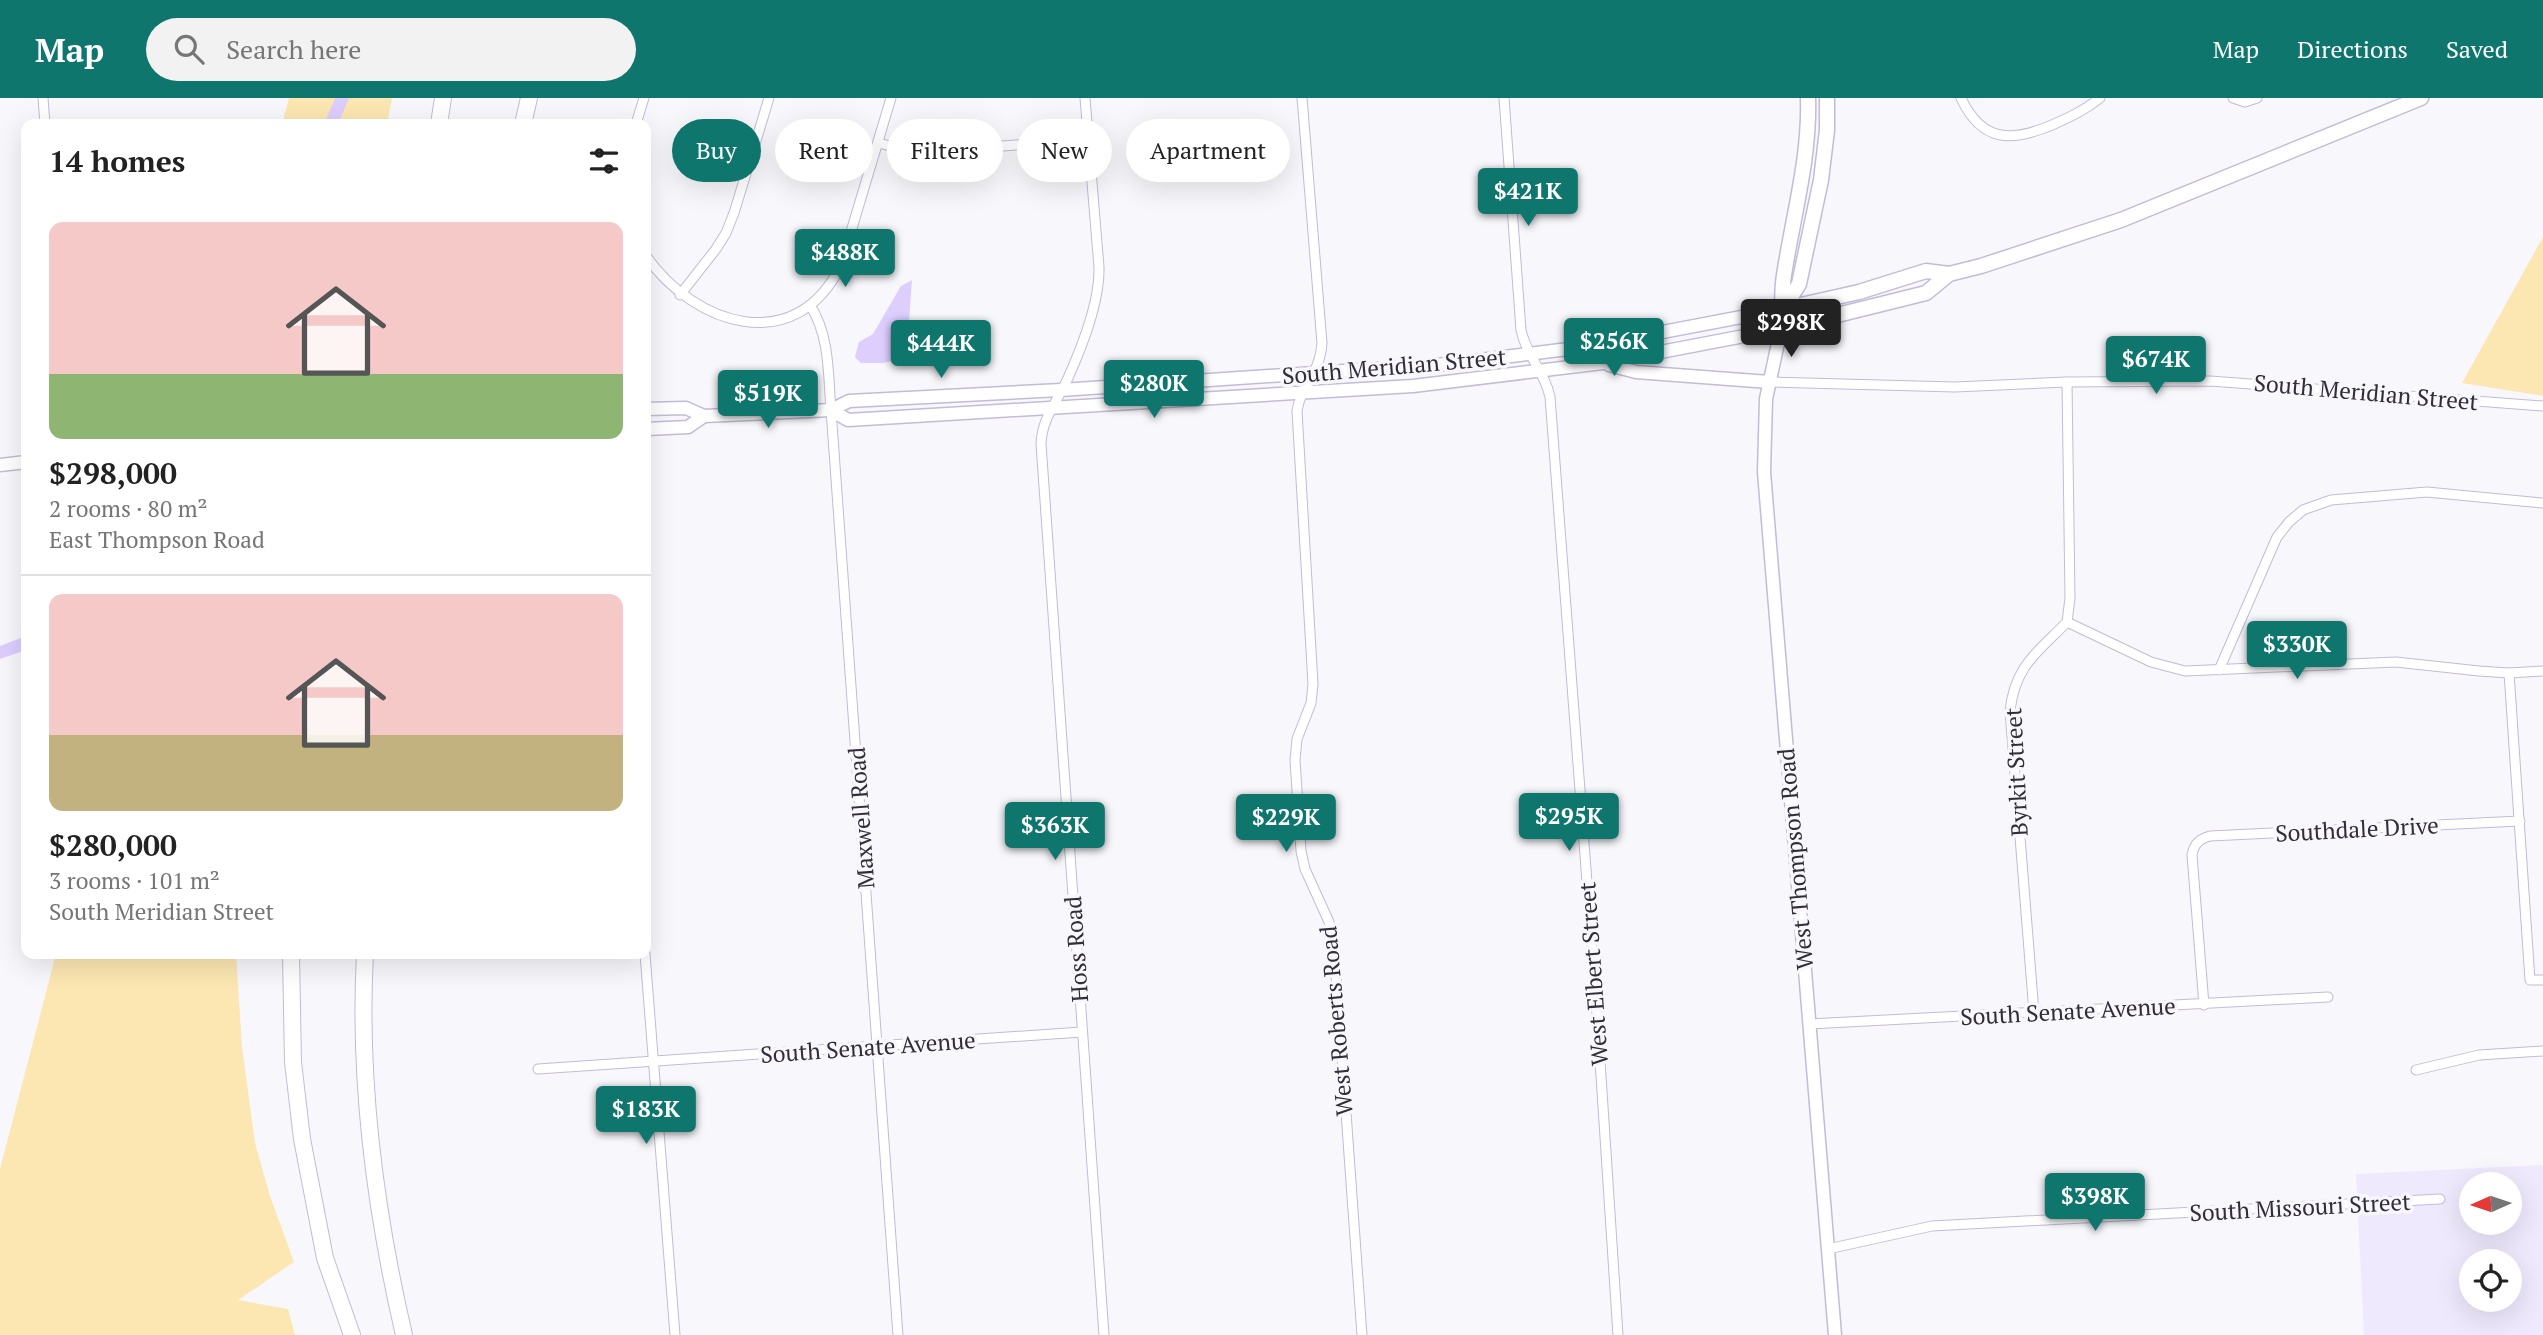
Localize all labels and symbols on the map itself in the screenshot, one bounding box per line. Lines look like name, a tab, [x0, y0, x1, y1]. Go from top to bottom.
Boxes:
pin: $421K	[1479, 169, 1577, 228]
pin: $488K	[796, 230, 894, 289]
pin: $298K	[1742, 300, 1840, 359]
pin: $256K	[1565, 318, 1663, 378]
pin: $444K	[892, 320, 990, 380]
pin: $674K	[2107, 336, 2205, 396]
street label: South Meridian Street	[1281, 341, 1508, 391]
pin: $280K	[1105, 360, 1203, 420]
street label: South Meridian Street	[2253, 367, 2480, 417]
pin: $519K	[719, 370, 817, 430]
pin: $330K	[2248, 622, 2346, 681]
street label: Byrkit Street	[1997, 706, 2035, 837]
street label: Maxwell Road	[841, 746, 881, 890]
street label: West Thompson Road	[1770, 747, 1820, 971]
pin: $229K	[1237, 794, 1335, 854]
pin: $295K	[1520, 794, 1618, 853]
pin: $363K	[1006, 802, 1104, 862]
street label: Southdale Drive	[2274, 809, 2440, 849]
street label: West Elbert Street	[1571, 880, 1615, 1067]
street label: Hoss Road	[1057, 895, 1095, 1003]
street label: West Roberts Road	[1312, 924, 1360, 1117]
street label: South Senate Avenue	[1960, 990, 2176, 1032]
street label: South Senate Avenue	[759, 1024, 977, 1070]
pin: $183K	[597, 1086, 695, 1146]
north arrow	[2459, 1172, 2522, 1236]
pin: $398K	[2046, 1174, 2144, 1233]
street label: South Missouri Street	[2189, 1186, 2412, 1228]

